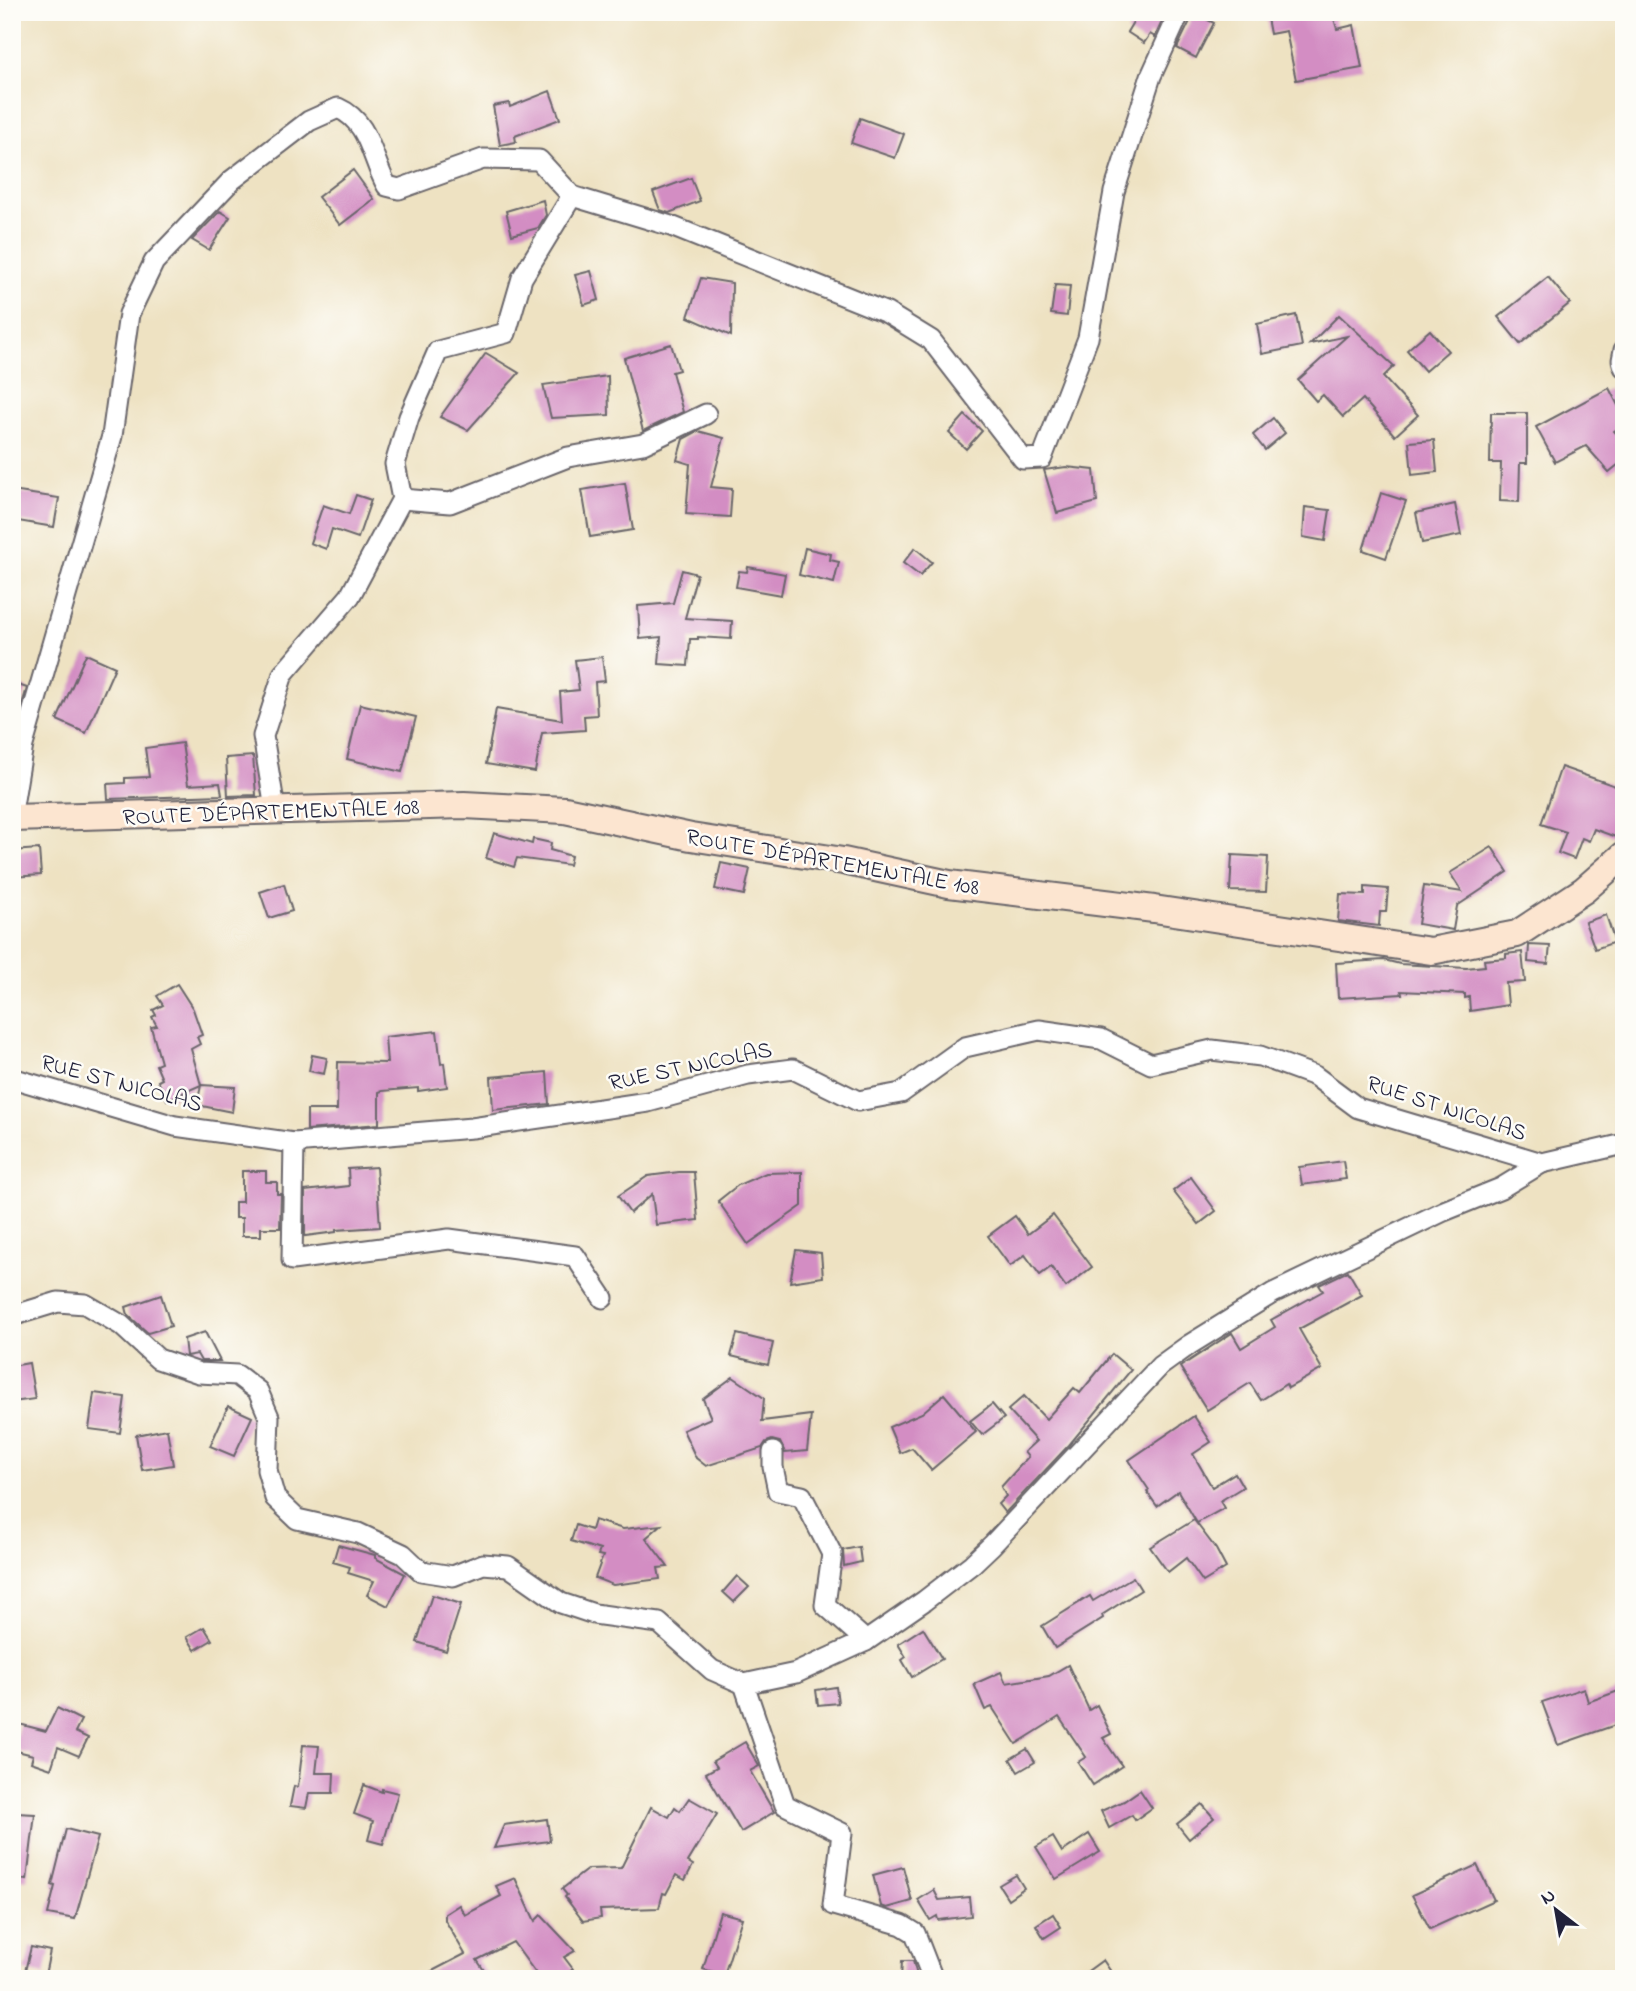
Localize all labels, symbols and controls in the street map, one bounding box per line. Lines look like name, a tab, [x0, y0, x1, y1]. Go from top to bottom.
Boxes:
street label: ROUTE DÉPARTEMENTALE 108	[122, 792, 420, 835]
street label: ROUTE DÉPARTEMENTALE 108	[683, 821, 982, 906]
street label: RUE ST NICOLAS	[606, 1034, 775, 1101]
street label: RUE ST NICOLAS	[37, 1047, 206, 1122]
street label: RUE ST NICOLAS	[1362, 1068, 1530, 1151]
north arrow	[1520, 1876, 1590, 1946]
text: N	[1536, 1883, 1561, 1912]

